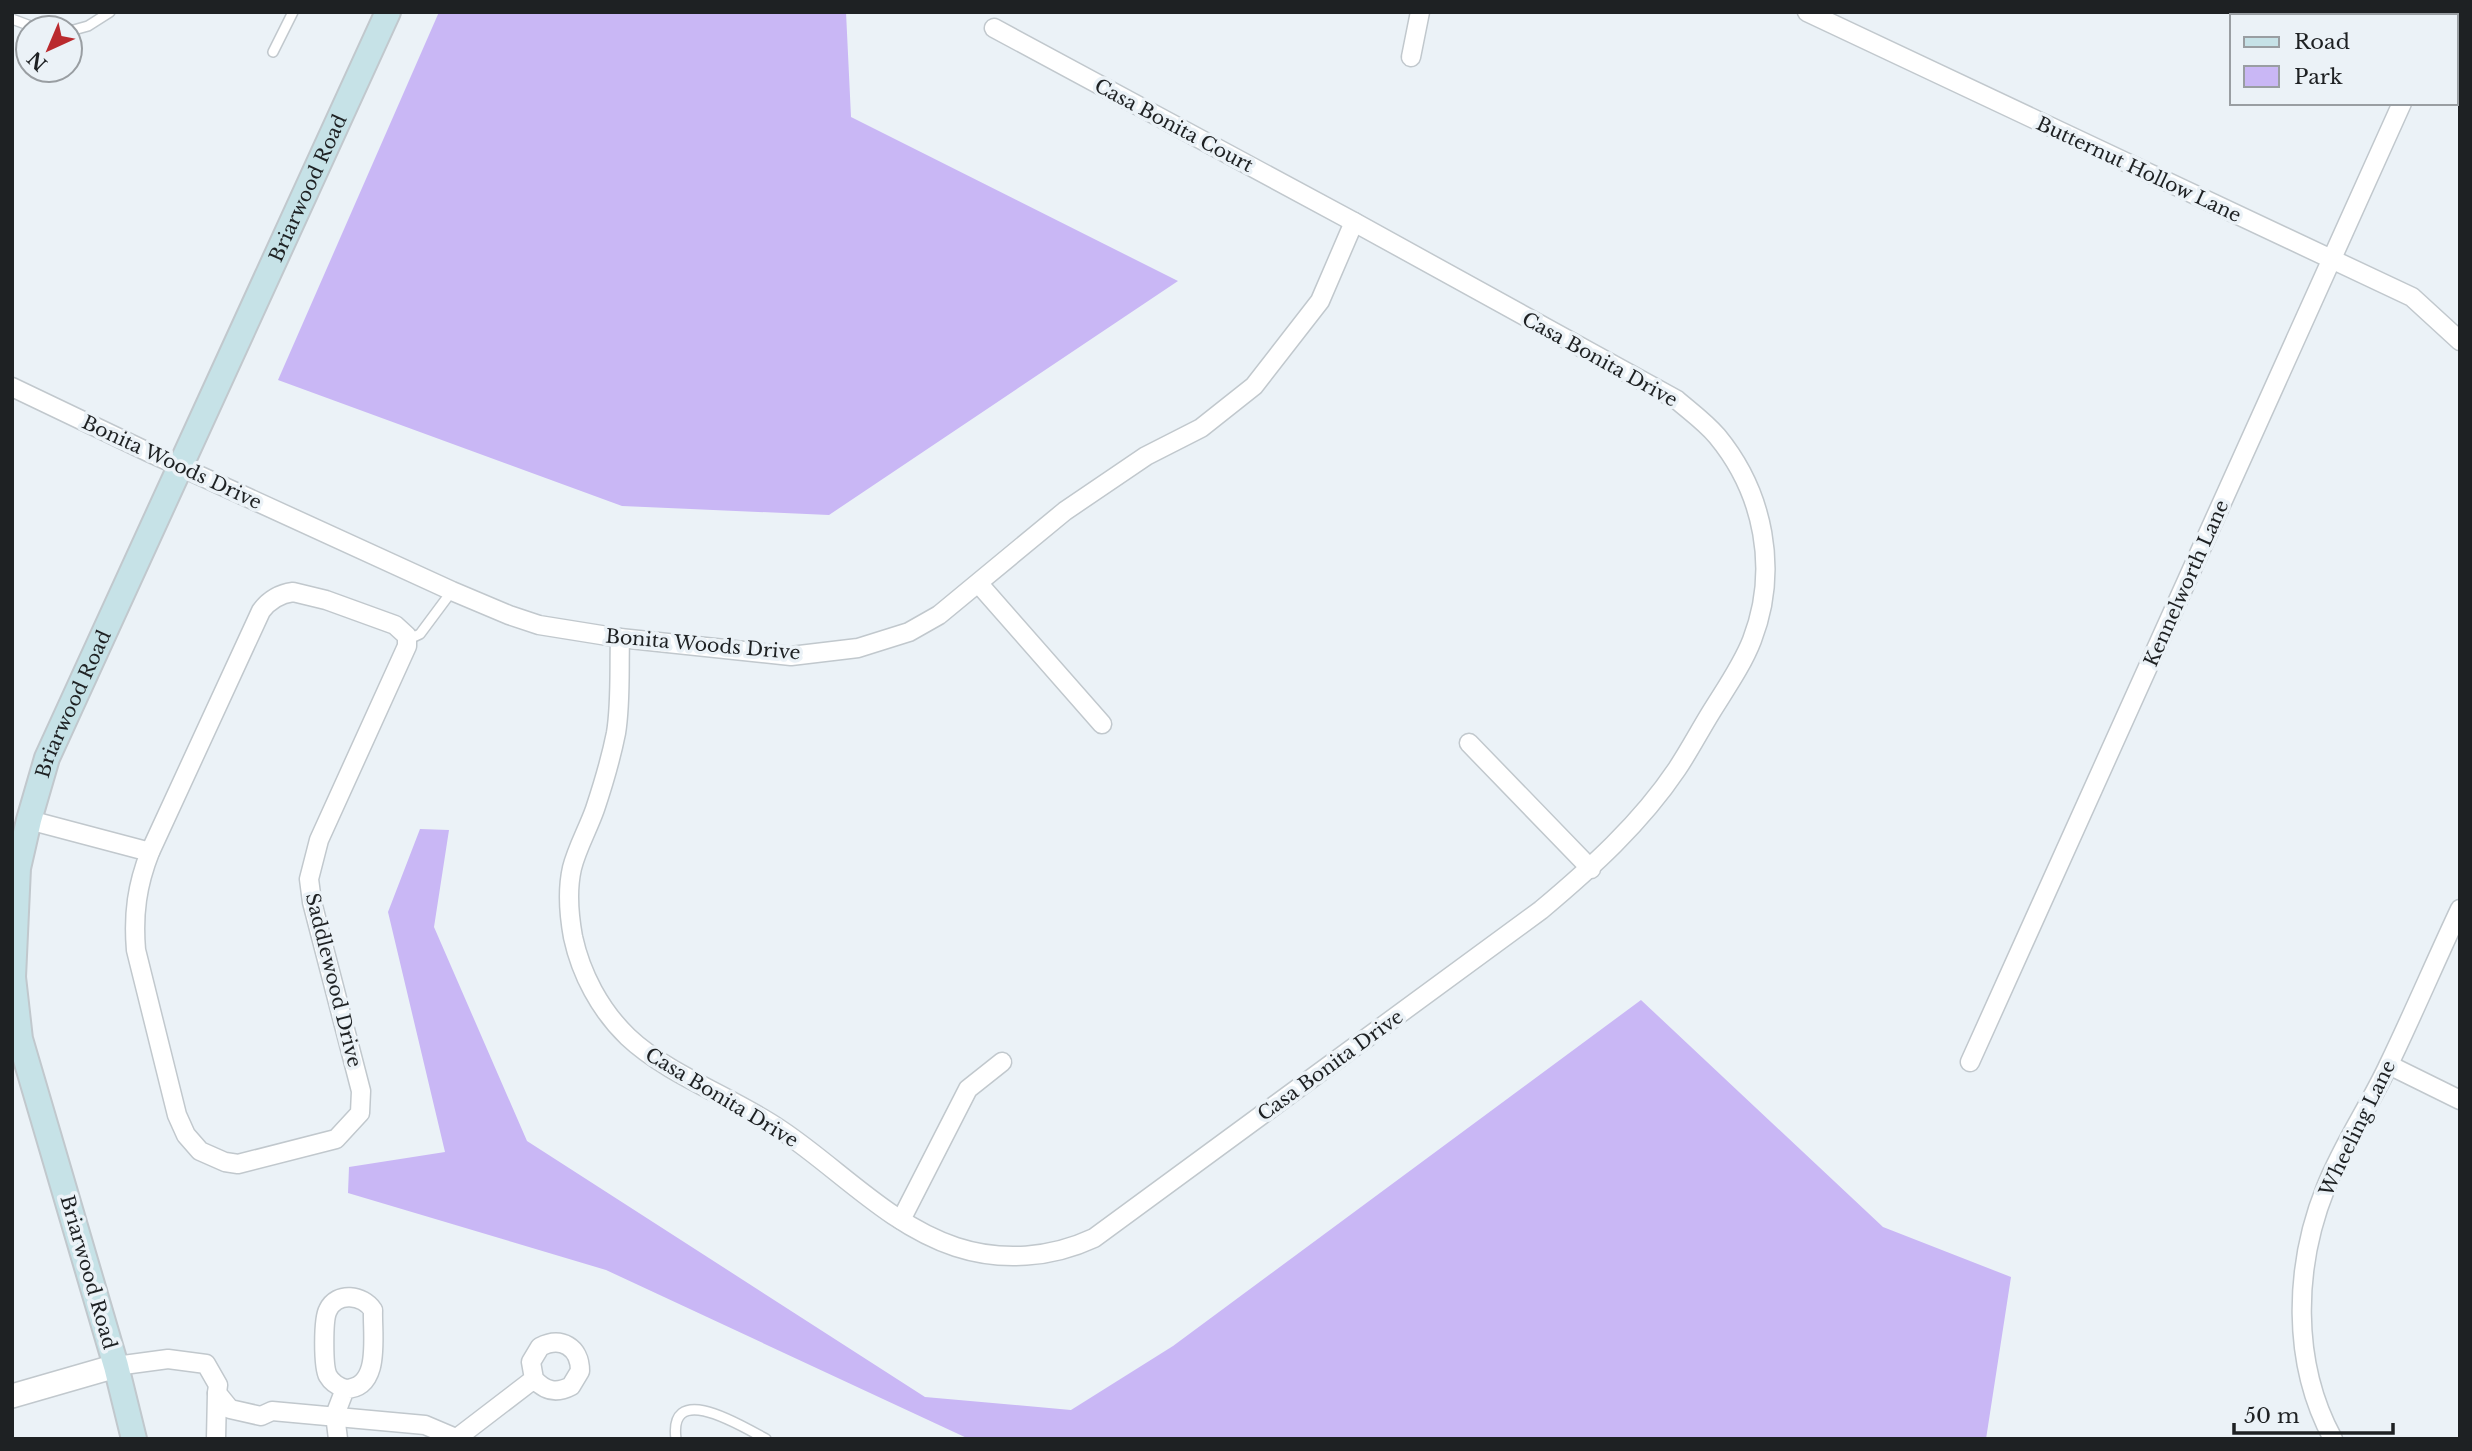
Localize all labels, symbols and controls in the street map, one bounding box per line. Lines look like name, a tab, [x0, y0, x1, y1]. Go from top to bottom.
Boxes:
north arrow	[14, 14, 84, 84]
legend	[2230, 14, 2458, 105]
text: Road	[2294, 29, 2350, 55]
text: N	[23, 46, 52, 75]
text: Park	[2294, 64, 2343, 90]
street label: Casa Bonita Court	[1091, 74, 1258, 177]
street label: Briarwood Road	[264, 111, 352, 265]
street label: Butternut Hollow Lane	[2033, 112, 2245, 227]
street label: Casa Bonita Drive	[1518, 307, 1681, 412]
street label: Bonita Woods Drive	[78, 411, 265, 514]
street label: Kennelworth Lane	[2139, 496, 2234, 670]
street label: Bonita Woods Drive	[604, 625, 801, 664]
street label: Briarwood Road	[31, 626, 116, 781]
street label: Saddlewood Drive	[301, 891, 366, 1070]
street label: Casa Bonita Drive	[1253, 1005, 1407, 1126]
street label: Casa Bonita Drive	[641, 1043, 802, 1152]
street label: Wheeling Lane	[2314, 1057, 2400, 1201]
street label: Briarwood Road	[56, 1192, 122, 1352]
scale bar	[2234, 1392, 2393, 1436]
text: 50 m	[2244, 1403, 2300, 1429]

